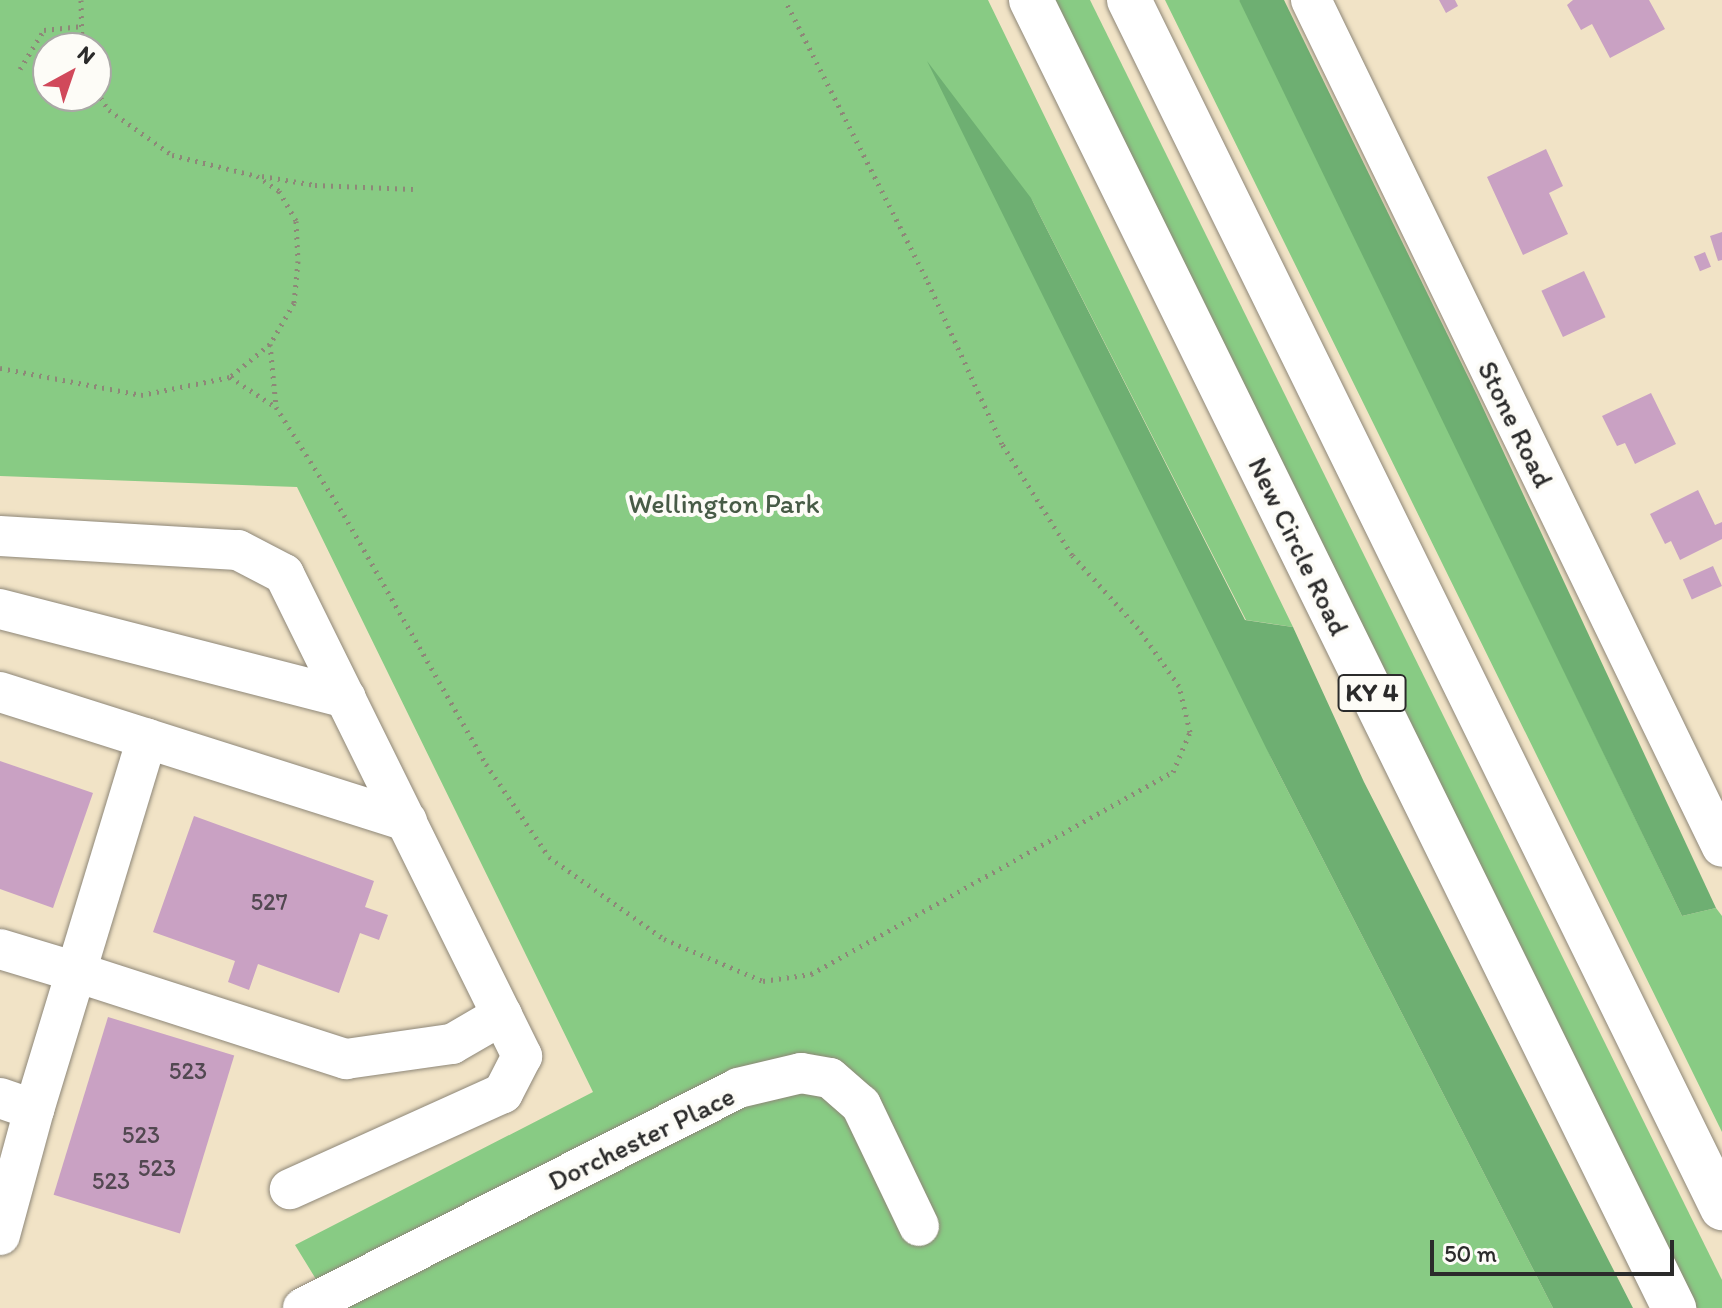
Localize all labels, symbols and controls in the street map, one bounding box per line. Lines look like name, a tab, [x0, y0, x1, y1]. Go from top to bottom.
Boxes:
north arrow	[32, 32, 112, 112]
text: N	[72, 40, 101, 70]
street label: Stone Road	[1471, 356, 1561, 492]
street label: New Circle Road	[1241, 451, 1357, 641]
park label: Wellington Park	[628, 486, 820, 520]
road number: KY 4	[1336, 671, 1408, 715]
house number: 527	[250, 888, 288, 916]
house number: 523	[169, 1057, 207, 1085]
street label: Dorchester Place	[542, 1078, 740, 1198]
house number: 523	[122, 1121, 160, 1149]
house number: 523	[138, 1154, 176, 1182]
house number: 523	[92, 1167, 130, 1195]
scale bar	[1434, 1224, 1678, 1274]
text: 50 m	[1444, 1239, 1497, 1268]

